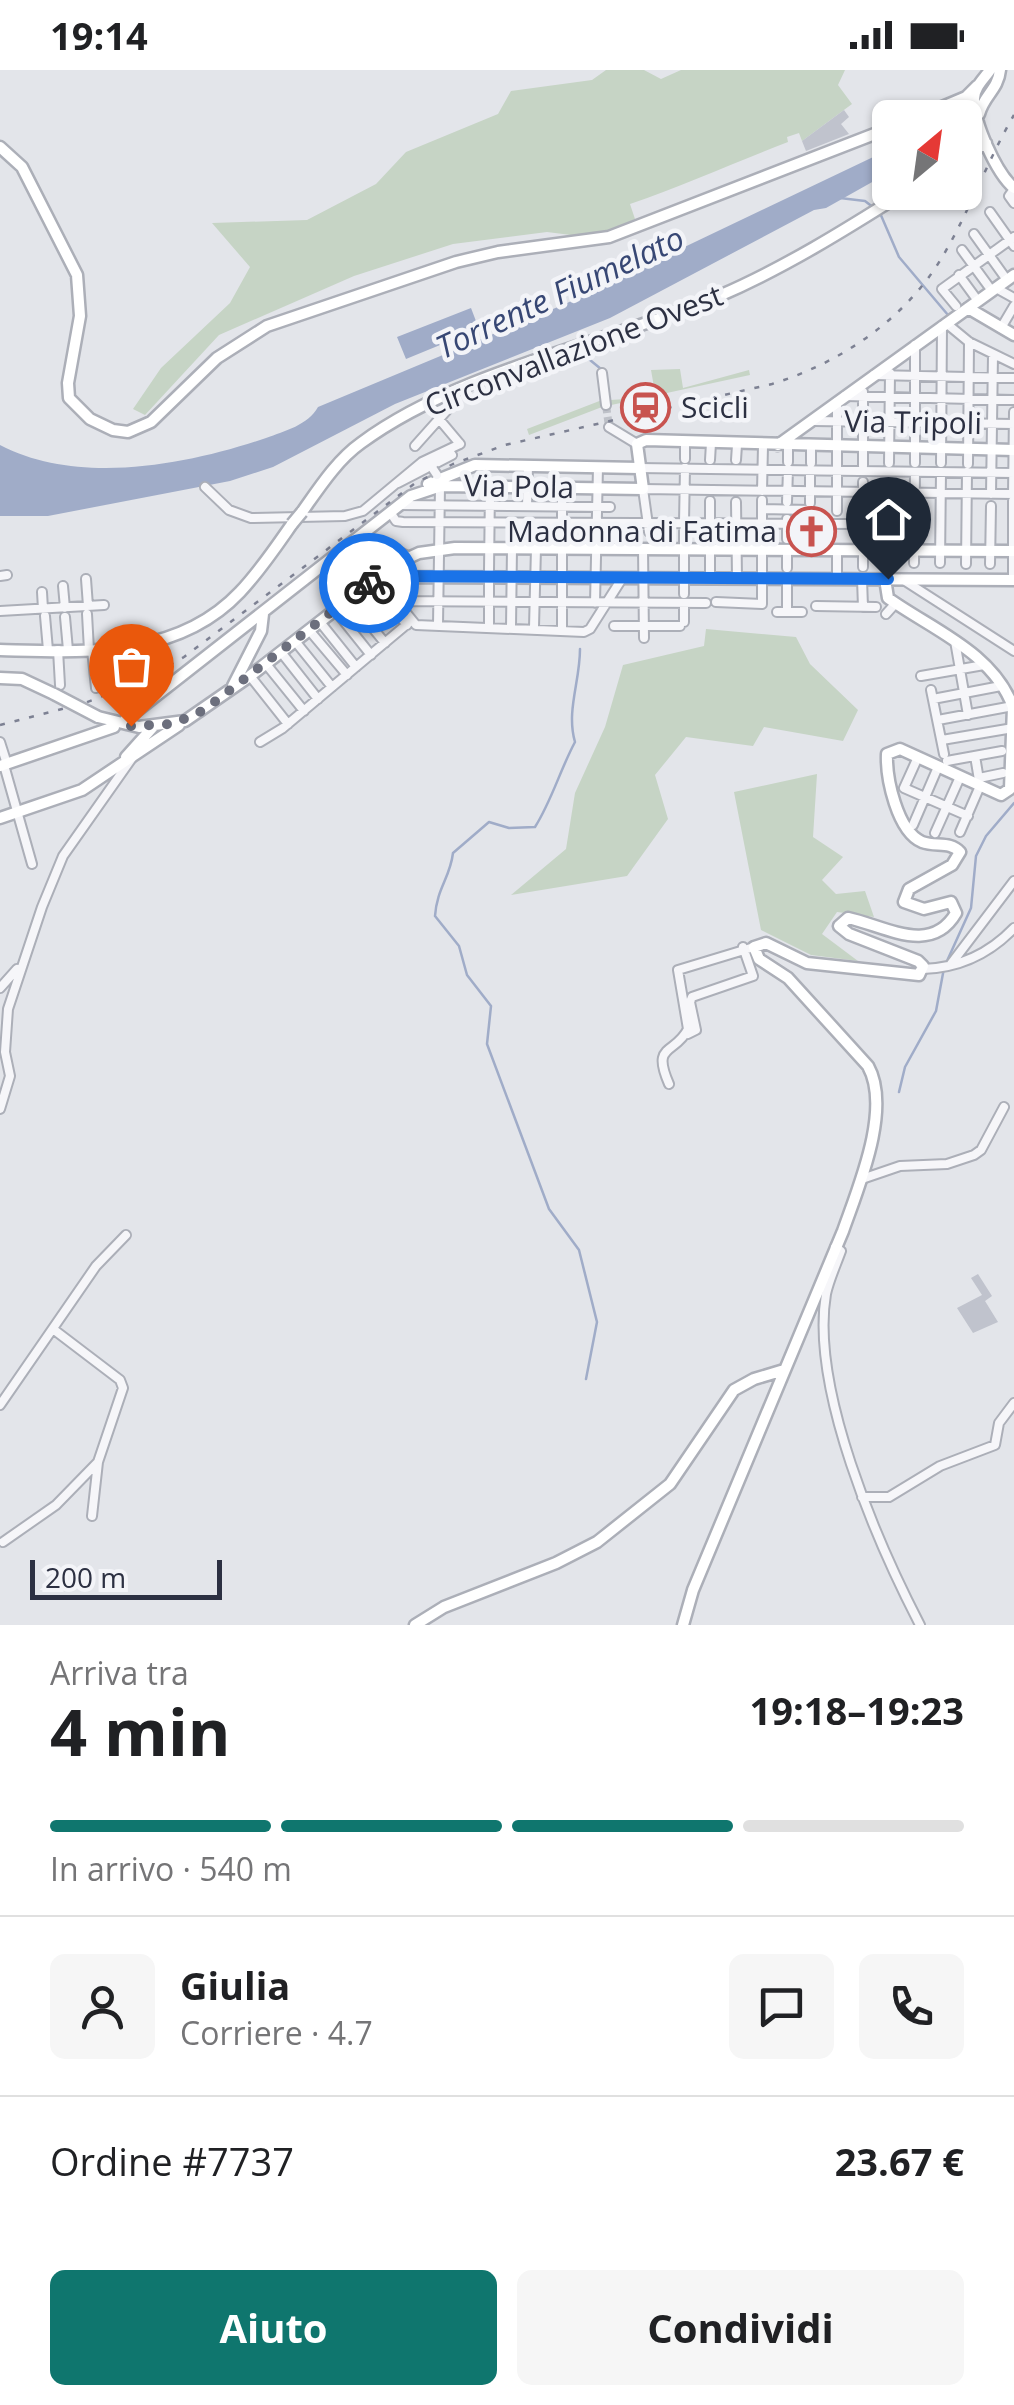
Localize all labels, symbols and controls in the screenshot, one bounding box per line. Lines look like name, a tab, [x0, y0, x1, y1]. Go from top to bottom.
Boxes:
text: 19:14	[50, 9, 148, 61]
north arrow	[872, 100, 982, 210]
map controls	[872, 100, 982, 210]
water label: Torrente Fiumelato	[428, 215, 690, 368]
street label: Circonvallazione Ovest	[419, 274, 728, 425]
station icon: Scicli	[620, 382, 672, 434]
place label: Scicli	[681, 386, 749, 427]
street label: Via Tripoli	[844, 400, 982, 443]
street label: Via Pola	[464, 464, 575, 507]
pin	[846, 477, 931, 580]
icon: home	[861, 492, 916, 547]
church icon: Madonna di Fatima	[786, 506, 838, 558]
place label: Madonna di Fatima	[507, 510, 777, 551]
courier	[319, 533, 419, 633]
icon: bike	[342, 556, 397, 611]
pin	[89, 624, 174, 727]
icon: bag	[104, 639, 159, 694]
scale bar	[30, 1555, 222, 1600]
text: 200 m	[45, 1558, 126, 1596]
text: Arriva tra	[50, 1651, 189, 1694]
text: 19:18–19:23	[750, 1684, 964, 1736]
text: 4 min	[50, 1687, 230, 1775]
text: In arrivo · 540 m	[50, 1847, 292, 1890]
button: person	[50, 1954, 155, 2059]
button: chat	[729, 1954, 834, 2059]
button: phone	[859, 1954, 964, 2059]
text: Giulia	[180, 1959, 290, 2011]
text: Corriere · 4.7	[180, 2011, 373, 2054]
text: Ordine #7737	[50, 2135, 294, 2187]
text: 23.67 €	[835, 2135, 964, 2187]
button: Aiuto	[50, 2270, 497, 2385]
button: Condividi	[517, 2270, 964, 2385]

